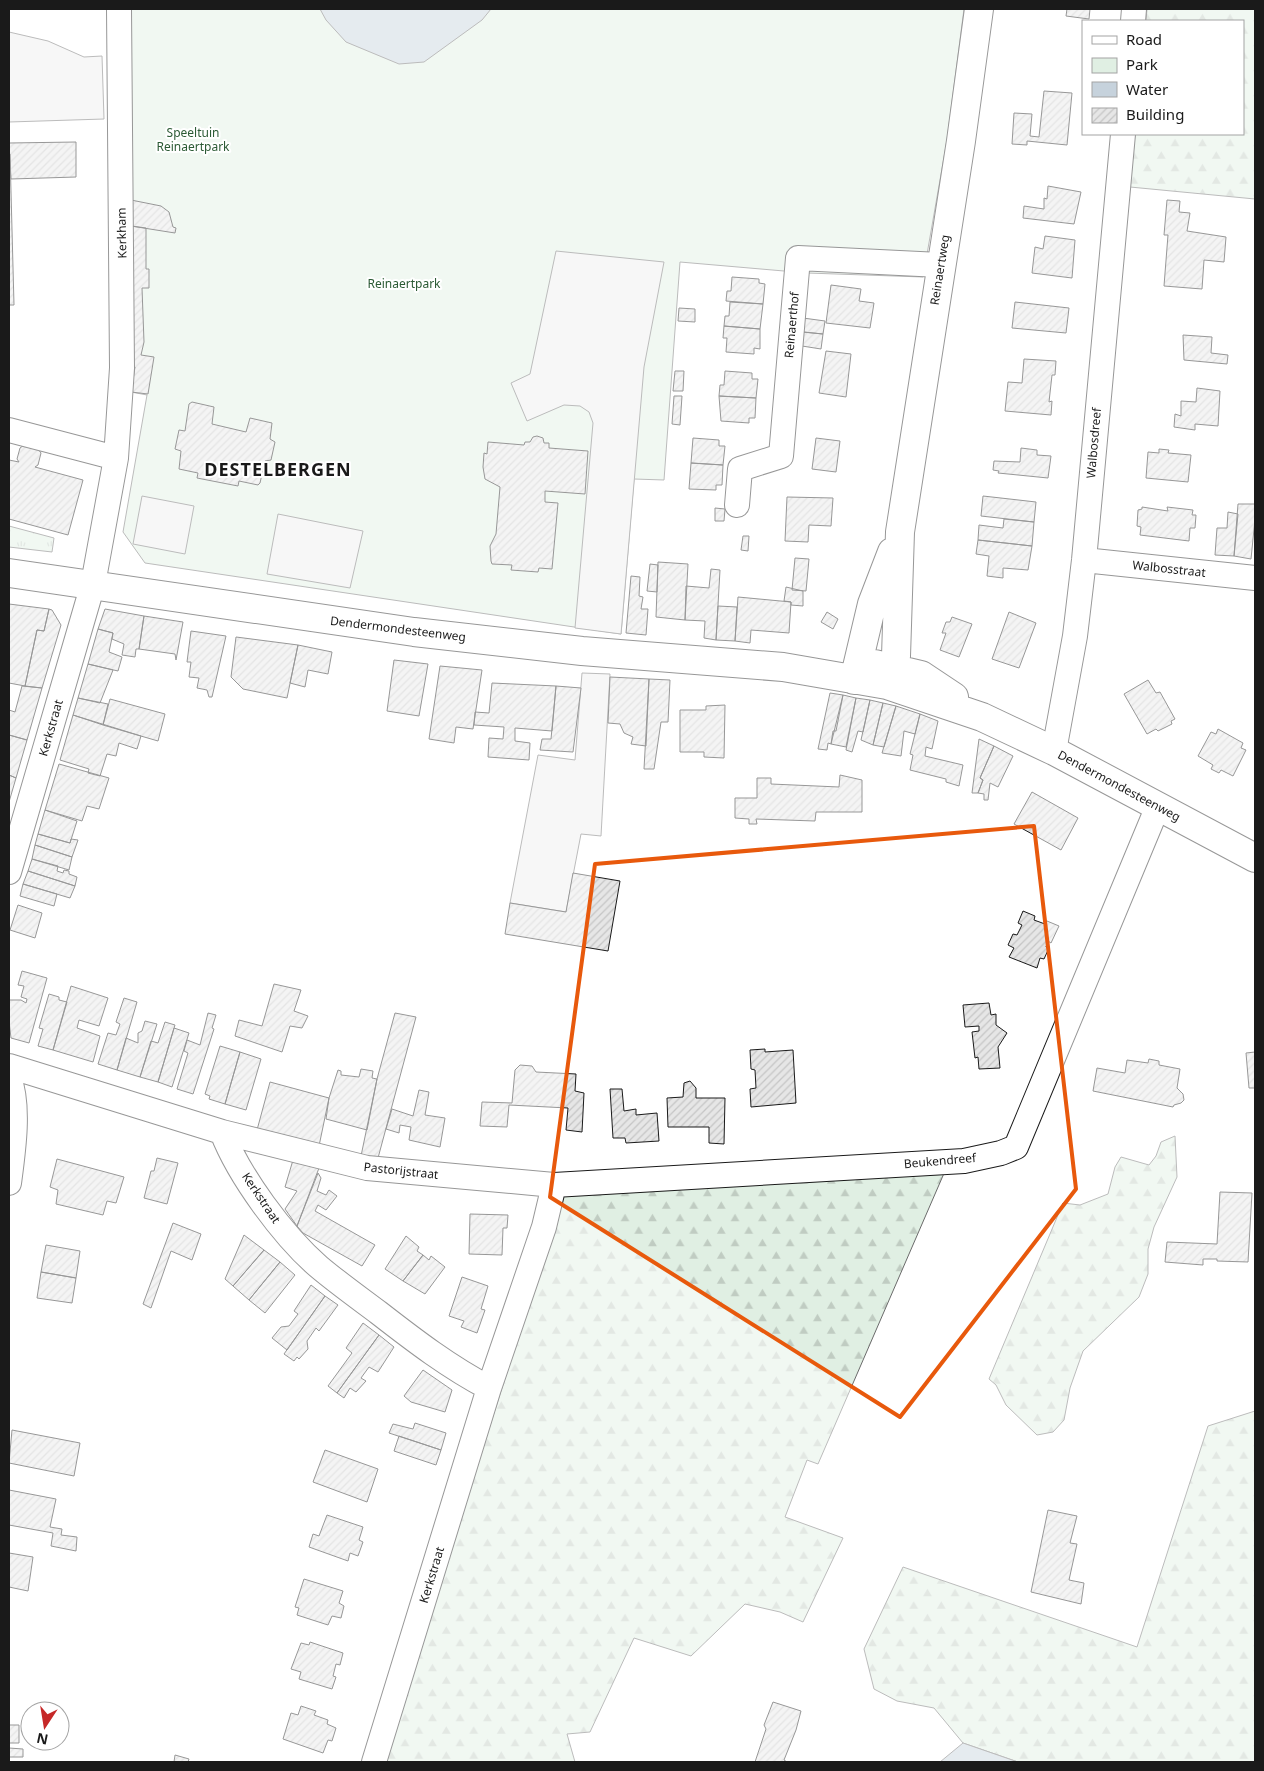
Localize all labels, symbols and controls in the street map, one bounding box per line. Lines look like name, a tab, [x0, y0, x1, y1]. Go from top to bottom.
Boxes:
legend	[1082, 20, 1244, 135]
text: Road	[1126, 29, 1162, 49]
text: Park	[1126, 54, 1158, 74]
text: Water	[1126, 79, 1168, 99]
text: Building	[1126, 104, 1184, 124]
park label: Speeltuin Reinaertpark	[156, 124, 230, 155]
street label: Kerkham	[113, 207, 130, 259]
street label: Reinaertweg	[926, 233, 953, 306]
park label: Reinaertpark	[367, 275, 441, 292]
street label: Reinaerthof	[780, 290, 803, 359]
street label: Walbosdreef	[1082, 406, 1105, 479]
district label: DESTELBERGEN	[204, 457, 352, 481]
street label: Walbosstraat	[1131, 556, 1207, 581]
street label: Dendermondesteenweg	[329, 612, 467, 645]
street label: Kerkstraat	[34, 697, 67, 758]
street label: Dendermondesteenweg	[1055, 746, 1184, 825]
street label: Beukendreef	[903, 1149, 978, 1172]
street label: Pastorijstraat	[363, 1158, 440, 1183]
street label: Kerkstraat	[238, 1169, 285, 1227]
street label: Kerkstraat	[415, 1544, 448, 1605]
north arrow	[20, 1701, 70, 1751]
text: N	[35, 1729, 50, 1750]

